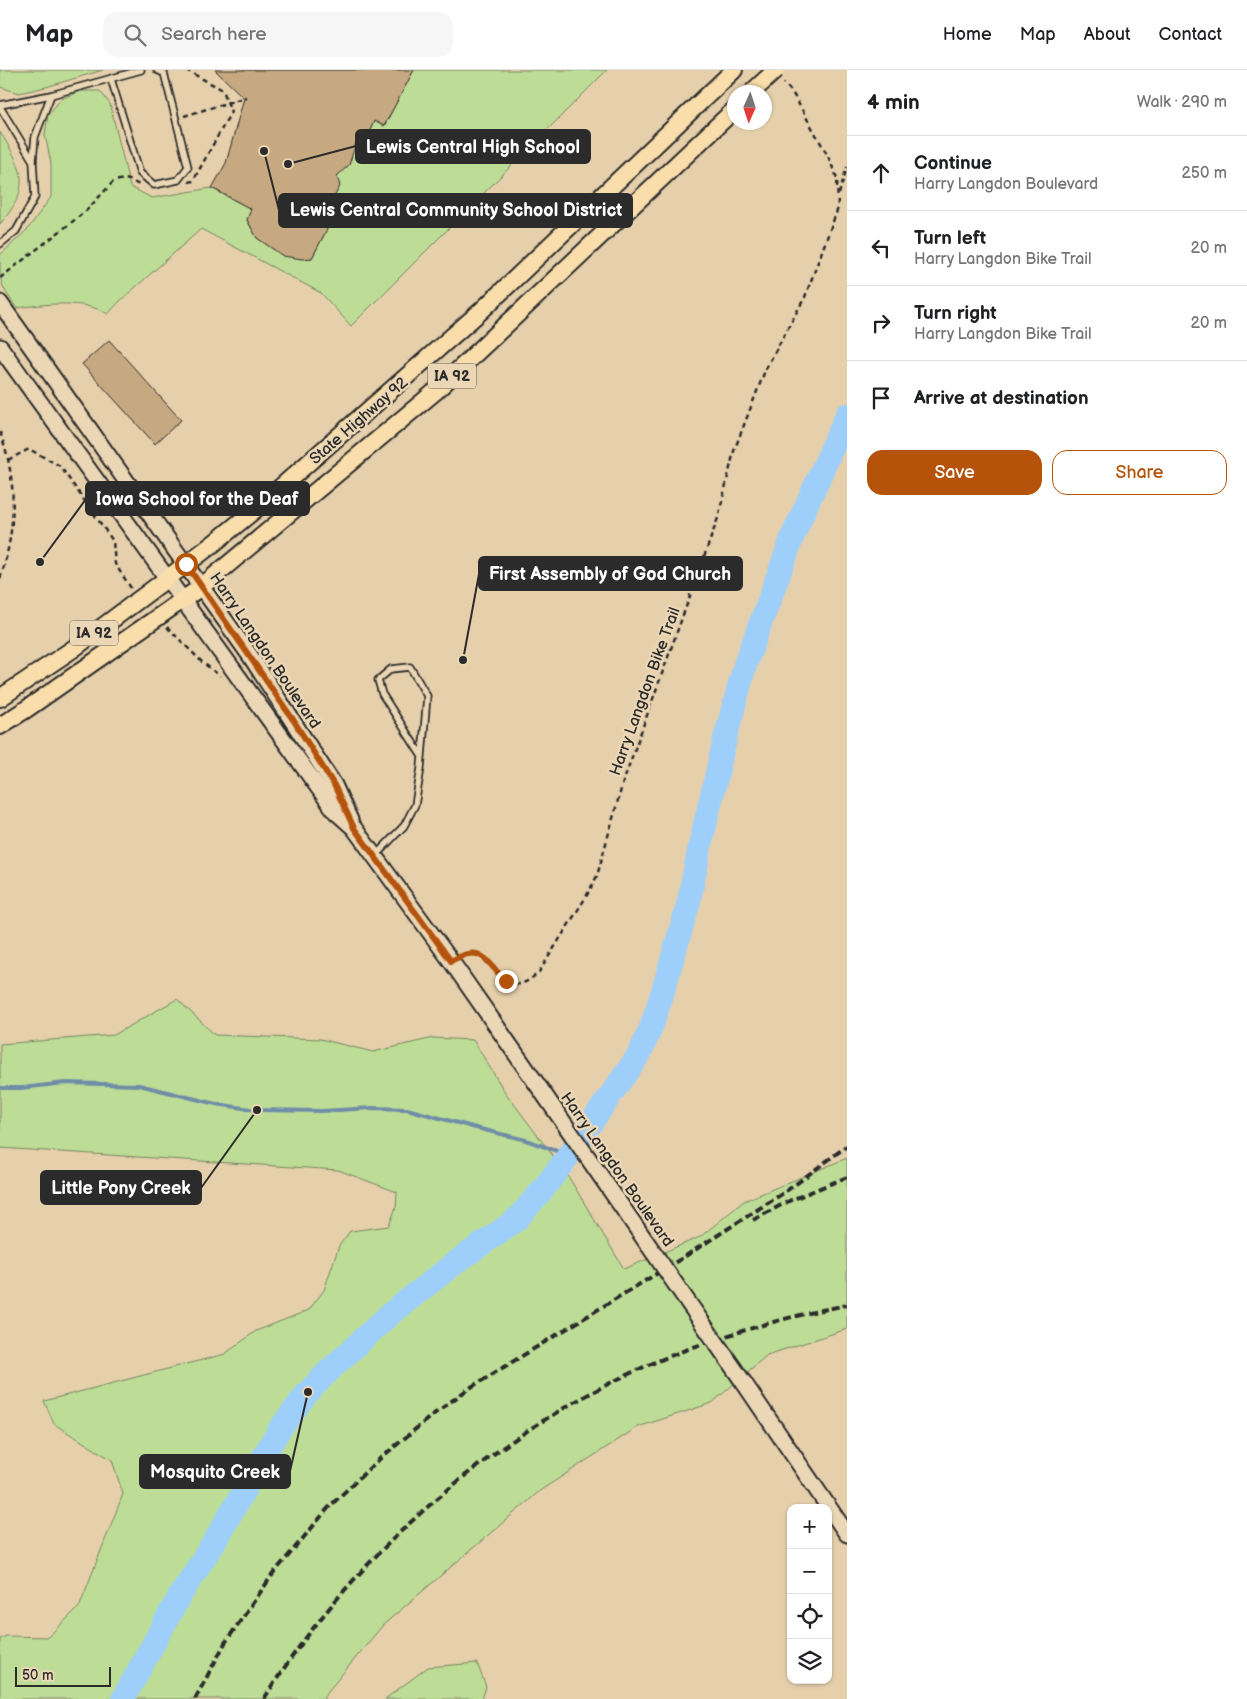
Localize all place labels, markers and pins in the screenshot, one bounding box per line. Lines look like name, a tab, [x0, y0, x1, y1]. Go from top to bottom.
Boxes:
callout: Lewis Central High School	[356, 130, 590, 163]
callout: Lewis Central Community School District	[279, 194, 632, 227]
callout: Iowa School for the Deaf	[86, 482, 309, 515]
callout: First Assembly of God Church	[479, 557, 742, 590]
callout: Little Pony Creek	[41, 1171, 201, 1204]
callout: Mosquito Creek	[140, 1455, 290, 1488]

